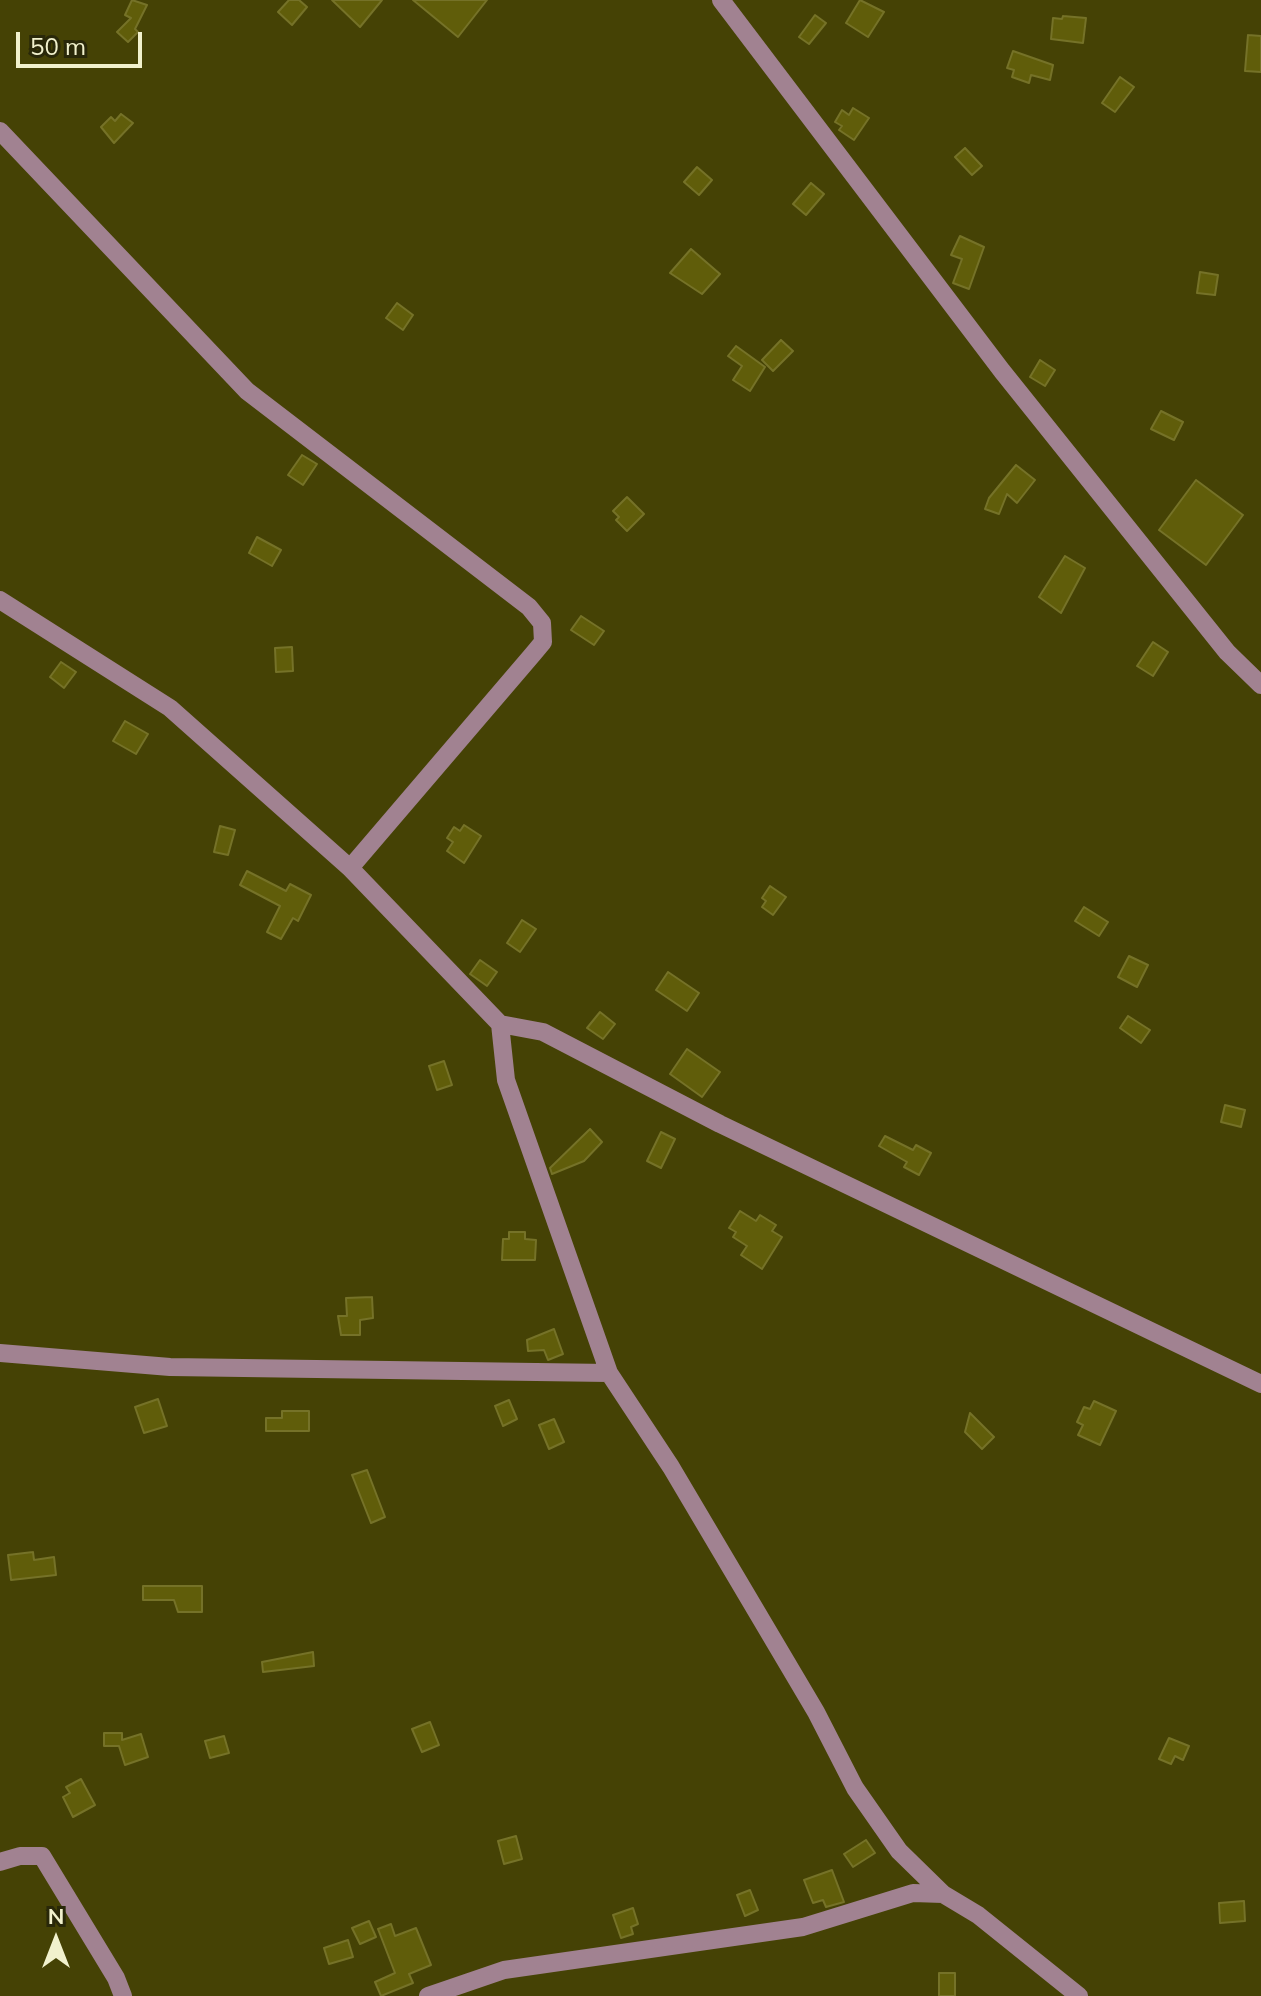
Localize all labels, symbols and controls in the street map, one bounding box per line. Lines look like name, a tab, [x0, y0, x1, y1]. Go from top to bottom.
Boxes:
scale bar	[20, 16, 146, 66]
text: 50 m	[30, 31, 86, 61]
north arrow	[16, 1900, 96, 1980]
text: N	[48, 1902, 64, 1930]

